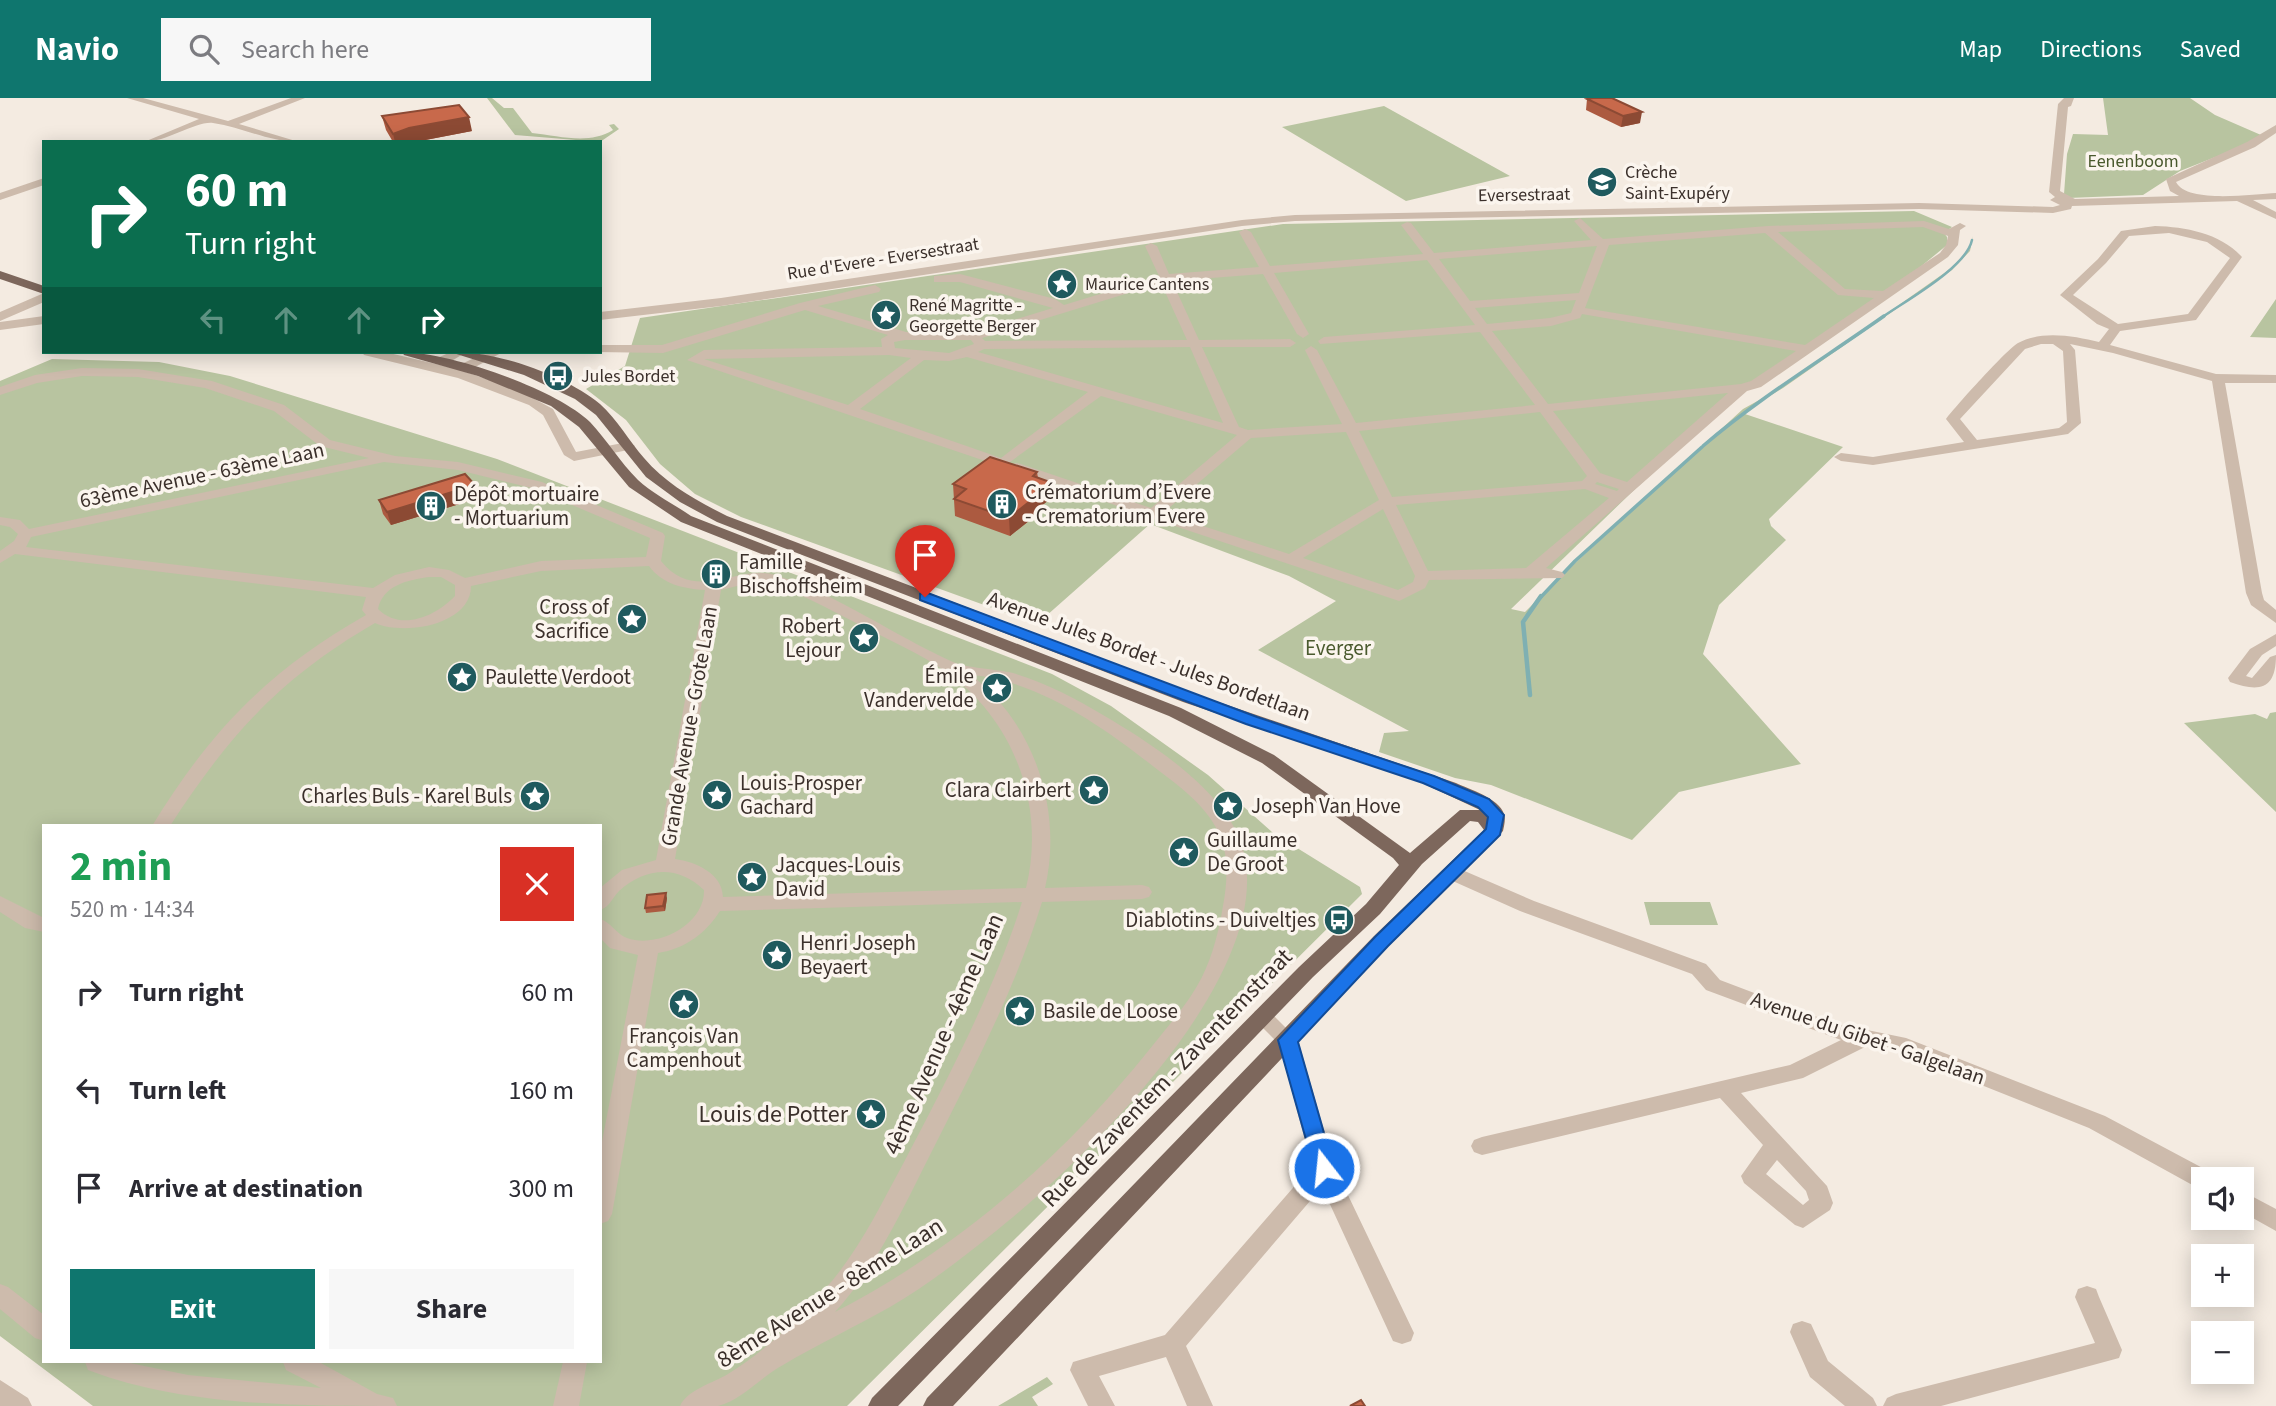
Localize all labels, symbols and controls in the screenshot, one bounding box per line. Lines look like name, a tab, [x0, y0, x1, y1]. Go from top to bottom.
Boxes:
search box	[161, 18, 651, 81]
text: Navio	[35, 26, 119, 73]
icon: search	[185, 30, 223, 68]
text: Search here	[241, 31, 369, 68]
text: Map	[1959, 32, 2002, 67]
text: Directions	[2040, 32, 2142, 67]
text: Saved	[2180, 32, 2241, 67]
park label: Eenenboom	[2087, 149, 2179, 174]
text: 60 m	[185, 156, 289, 226]
place label: Crèche Saint-Exupéry	[1625, 160, 1731, 206]
school or university icon: Crèche Saint-Exupéry	[1585, 165, 1619, 199]
icon: right	[70, 168, 161, 259]
street label: Eversestraat	[1478, 182, 1570, 208]
text: Turn right	[185, 221, 316, 267]
street label: Rue d'Evere - Eversestraat	[785, 232, 981, 286]
place icon: Maurice Cantens	[1045, 267, 1079, 301]
place label: Maurice Cantens	[1085, 272, 1209, 297]
place label: René Magritte - Georgette Berger	[909, 293, 1037, 339]
place icon: René Magritte - Georgette Berger	[869, 298, 903, 332]
icon: left	[194, 301, 232, 339]
icon: ahead	[267, 301, 305, 339]
icon: ahead	[340, 301, 378, 339]
icon: right	[413, 301, 451, 339]
bus stop icon: Jules Bordet	[541, 359, 575, 393]
place label: Jules Bordet	[581, 364, 675, 389]
street label: 63ème Avenue - 63ème Laan	[77, 434, 327, 516]
place label: Crématorium d’Evere - Crematorium Evere	[1025, 477, 1211, 531]
place label: Dépôt mortuaire - Mortuarium	[454, 479, 599, 533]
building icon: Crématorium d’Evere - Crematorium Evere	[985, 487, 1019, 521]
building icon: Dépôt mortuaire - Mortuarium	[414, 489, 448, 523]
pin	[895, 525, 955, 597]
icon: arrive	[906, 536, 944, 574]
place label: Famille Bischoffsheim	[739, 547, 863, 601]
building icon: Famille Bischoffsheim	[699, 557, 733, 591]
street label: Avenue Jules Bordet - Jules Bordetlaan	[983, 583, 1315, 729]
place label: Cross of Sacrifice	[534, 592, 610, 646]
place icon: Cross of Sacrifice	[615, 602, 649, 636]
street label: Grande Avenue - Grote Laan	[653, 604, 725, 848]
place label: Robert Lejour	[781, 611, 842, 665]
place icon: Robert Lejour	[847, 621, 881, 655]
park label: Everger	[1305, 633, 1372, 663]
place icon: Paulette Verdoot	[445, 660, 479, 694]
place label: Émile Vandervelde	[864, 661, 974, 715]
place label: Paulette Verdoot	[485, 662, 631, 692]
place icon: Émile Vandervelde	[980, 671, 1014, 705]
place label: Louis-Prosper Gachard	[740, 768, 863, 822]
place icon: Clara Clairbert	[1077, 773, 1111, 807]
place label: Clara Clairbert	[945, 775, 1071, 805]
place icon: Louis-Prosper Gachard	[700, 778, 734, 812]
place icon: Charles Buls - Karel Buls	[518, 779, 552, 813]
place label: Charles Buls - Karel Buls	[301, 781, 512, 811]
place icon: Joseph Van Hove	[1211, 789, 1245, 823]
place label: Joseph Van Hove	[1251, 791, 1401, 821]
place label: Guillaume De Groot	[1207, 825, 1297, 879]
place icon: Guillaume De Groot	[1167, 835, 1201, 869]
text: 2 min	[70, 837, 172, 897]
button: close	[500, 847, 574, 921]
place label: Jacques-Louis David	[775, 850, 901, 904]
place icon: Jacques-Louis David	[735, 860, 769, 894]
text: 520 m · 14:34	[70, 893, 194, 926]
bus stop icon: Diablotins - Duiveltjes	[1322, 903, 1356, 937]
place label: Diablotins - Duiveltjes	[1125, 905, 1316, 935]
street label: 4ème Avenue - 4ème Laan	[875, 908, 1013, 1160]
place label: Henri Joseph Beyaert	[800, 928, 916, 982]
place icon: Henri Joseph Beyaert	[760, 938, 794, 972]
street label: Rue de Zaventem - Zaventemstraat	[1033, 940, 1301, 1216]
icon: right	[70, 973, 108, 1011]
text: Turn right	[129, 974, 244, 1011]
text: 60 m	[521, 974, 574, 1011]
street label: Avenue du Gibet - Galgelaan	[1747, 984, 1989, 1092]
place icon: François Van Campenhout	[667, 987, 701, 1021]
place icon: Basile de Loose	[1003, 994, 1037, 1028]
place label: Basile de Loose	[1043, 996, 1178, 1026]
place label: François Van Campenhout	[627, 1021, 741, 1075]
icon: left	[70, 1071, 108, 1109]
text: Turn left	[129, 1072, 226, 1109]
text: 160 m	[508, 1072, 574, 1109]
place label: Louis de Potter	[699, 1097, 849, 1132]
place icon: Louis de Potter	[854, 1097, 888, 1131]
position arrow	[1287, 1131, 1361, 1205]
map controls	[2191, 1167, 2254, 1384]
button: sound	[2191, 1167, 2254, 1230]
icon: arrive	[70, 1169, 108, 1207]
text: Arrive at destination	[129, 1170, 363, 1207]
text: 300 m	[508, 1170, 574, 1207]
street label: 8ème Avenue - 8ème Laan	[710, 1209, 950, 1377]
button: +	[2191, 1244, 2254, 1307]
button: Exit	[70, 1269, 315, 1349]
button: Share	[329, 1269, 574, 1349]
button: −	[2191, 1321, 2254, 1384]

